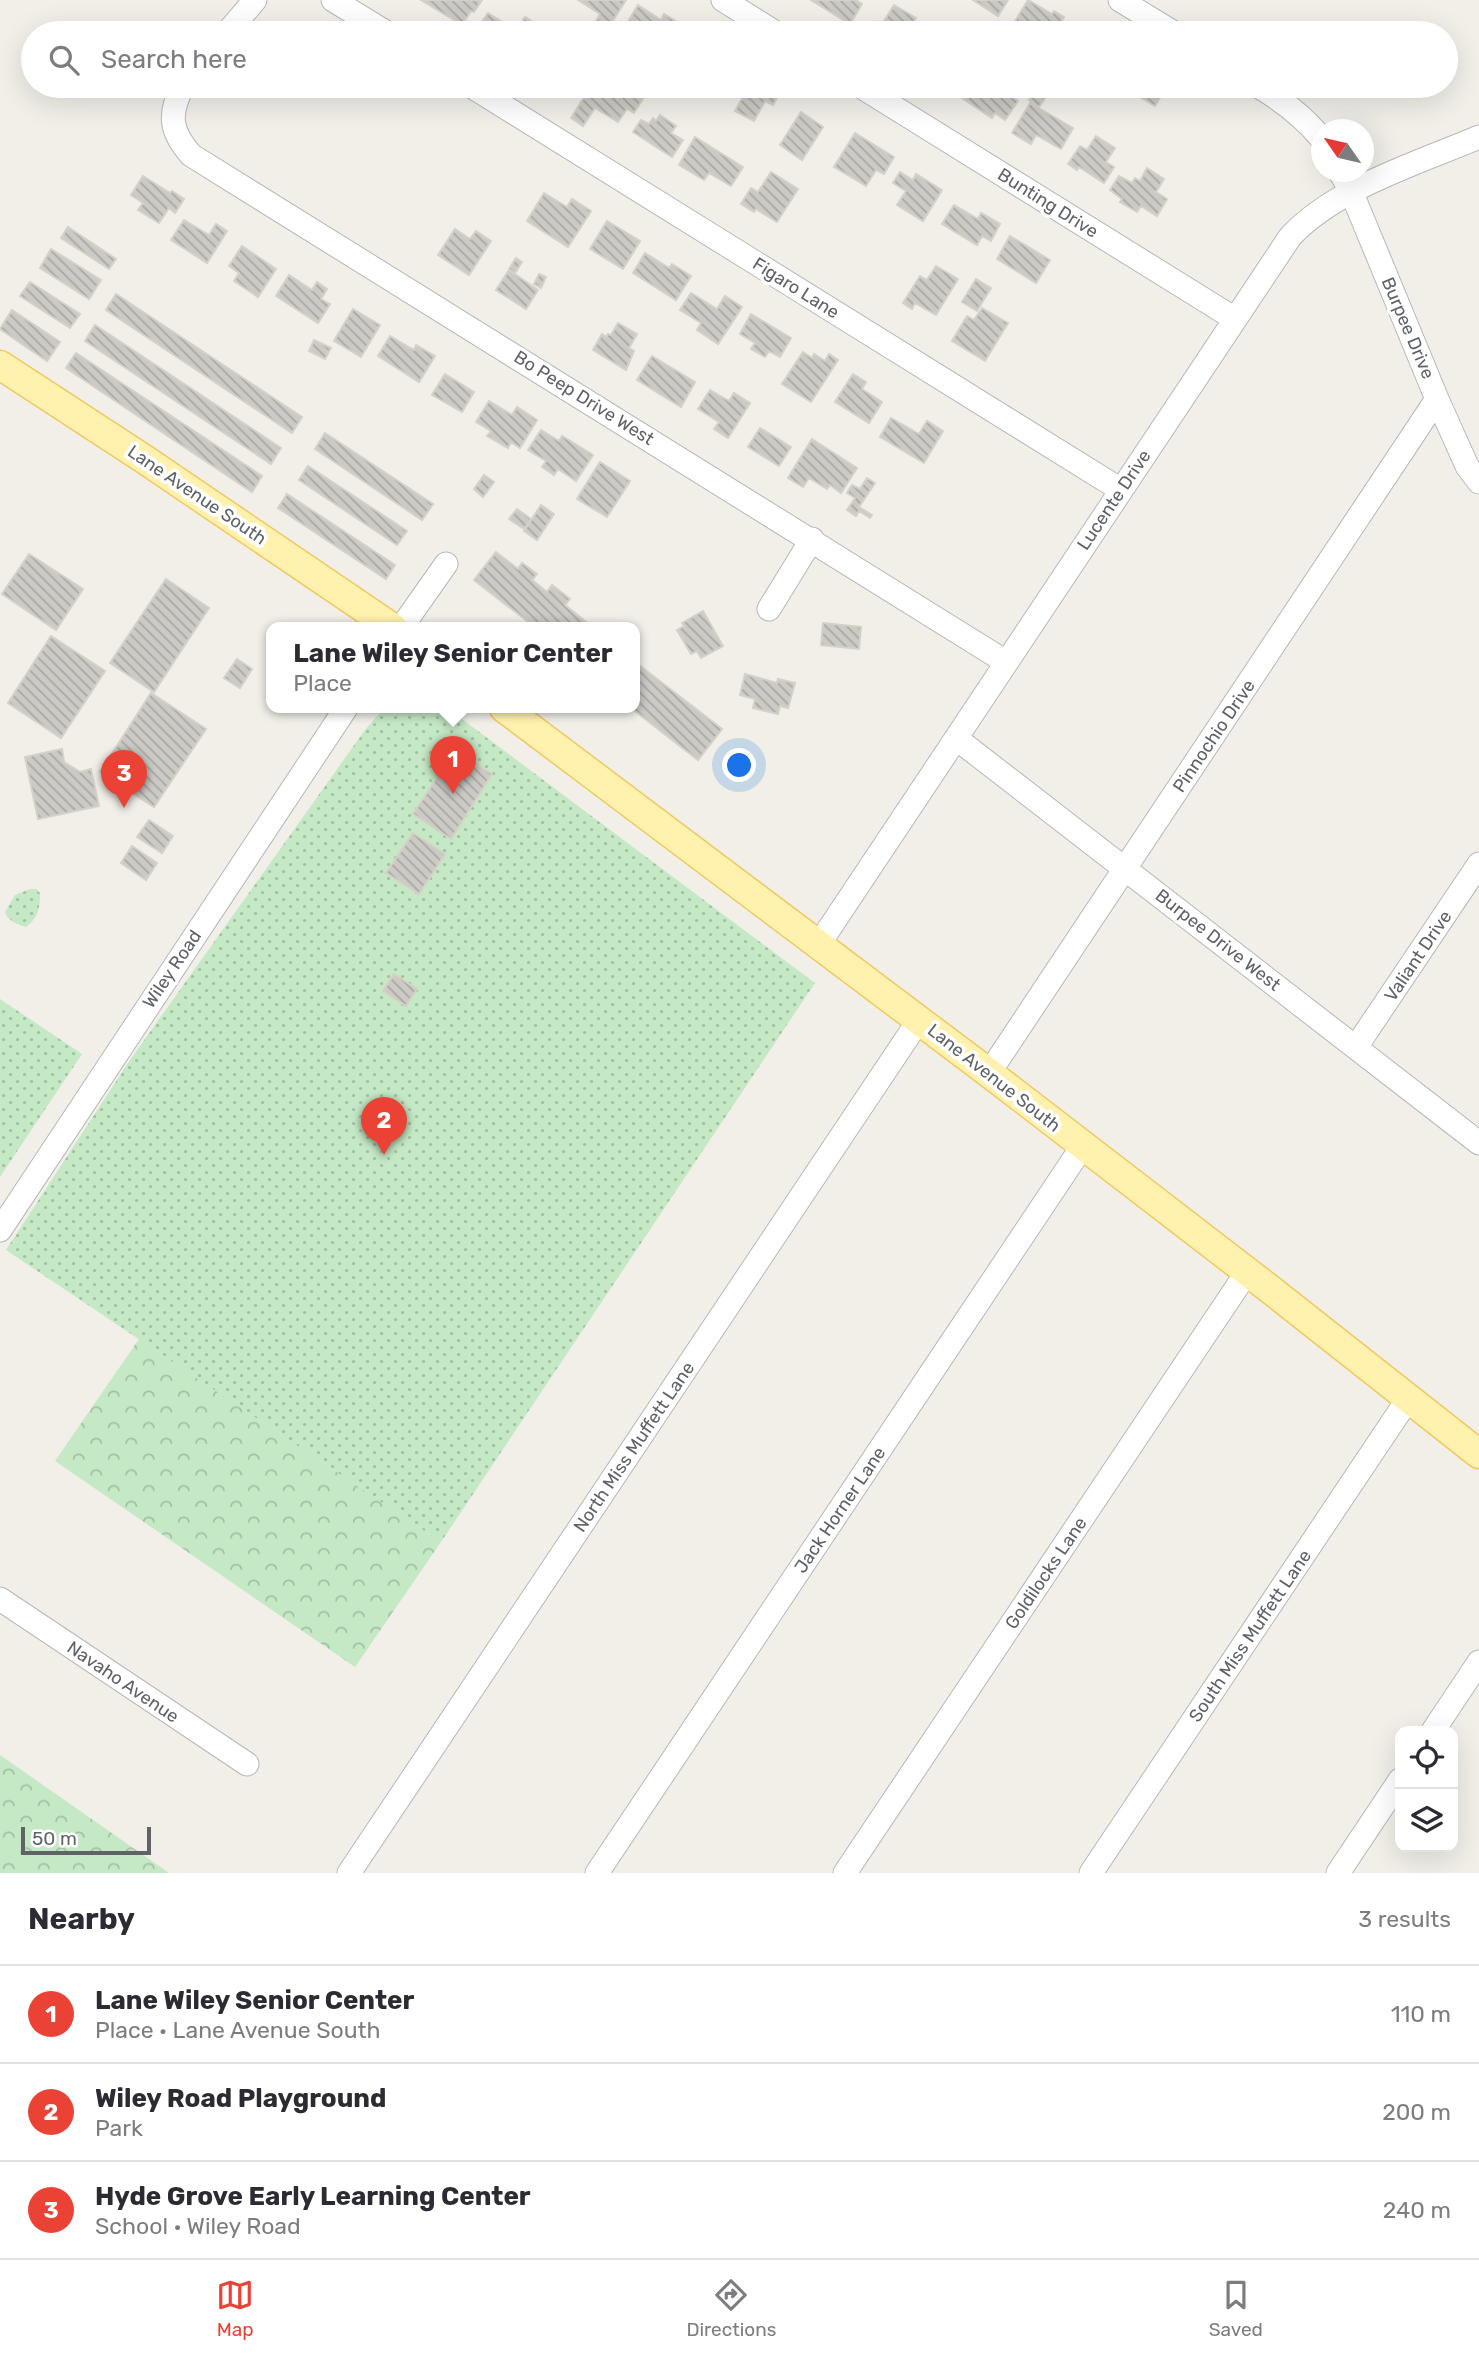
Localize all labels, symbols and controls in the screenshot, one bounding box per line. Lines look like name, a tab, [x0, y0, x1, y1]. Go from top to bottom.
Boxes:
search box	[21, 21, 1458, 98]
icon: search	[45, 41, 83, 79]
text: Search here	[101, 44, 247, 75]
north arrow	[1311, 119, 1374, 182]
street label: Bunting Drive	[994, 163, 1102, 243]
street label: Figaro Lane	[749, 253, 843, 323]
street label: Burpee Drive	[1377, 274, 1439, 382]
street label: Bo Peep Drive West	[510, 346, 658, 450]
street label: Lane Avenue South	[123, 440, 271, 550]
street label: Lucente Drive	[1072, 446, 1156, 554]
popup	[266, 622, 640, 713]
text: Lane Wiley Senior Center	[293, 638, 613, 669]
text: Place	[293, 669, 352, 697]
street label: Pinnochio Drive	[1168, 675, 1260, 797]
pin: 1	[430, 736, 476, 794]
your location	[722, 748, 756, 782]
pin: 3	[101, 750, 147, 808]
street label: Burpee Drive West	[1151, 884, 1285, 996]
street label: Valiant Drive	[1380, 906, 1456, 1006]
street label: Wiley Road	[138, 926, 206, 1012]
street label: Lane Avenue South	[923, 1019, 1065, 1137]
pin: 2	[361, 1097, 407, 1155]
street label: North Miss Muffett Lane	[569, 1358, 699, 1536]
street label: Jack Horner Lane	[790, 1443, 890, 1577]
street label: Goldilocks Lane	[1000, 1513, 1092, 1633]
street label: South Miss Muffett Lane	[1184, 1546, 1316, 1726]
street label: Navaho Avenue	[63, 1637, 183, 1727]
map controls	[1395, 1726, 1458, 1852]
button: locate	[1395, 1726, 1458, 1789]
button: layers	[1395, 1789, 1458, 1852]
scale bar	[21, 1824, 150, 1856]
text: 50 m	[32, 1827, 77, 1850]
text: Nearby	[28, 1901, 135, 1937]
text: 3 results	[1358, 1905, 1451, 1933]
text: Lane Wiley Senior Center	[95, 1985, 414, 2016]
text: 1	[45, 2000, 57, 2028]
text: 110 m	[1391, 2000, 1451, 2028]
text: Place · Lane Avenue South	[95, 2016, 381, 2044]
text: Wiley Road Playground	[95, 2083, 387, 2114]
text: 2	[44, 2098, 58, 2126]
text: 200 m	[1382, 2098, 1451, 2126]
text: Park	[95, 2114, 143, 2142]
text: Hyde Grove Early Learning Center	[95, 2181, 531, 2212]
text: 3	[43, 2196, 59, 2224]
text: 240 m	[1383, 2196, 1451, 2224]
text: School · Wiley Road	[95, 2212, 301, 2240]
tab: Map	[216, 2276, 254, 2341]
tab: Directions	[686, 2276, 776, 2341]
tab: Saved	[1209, 2276, 1263, 2341]

